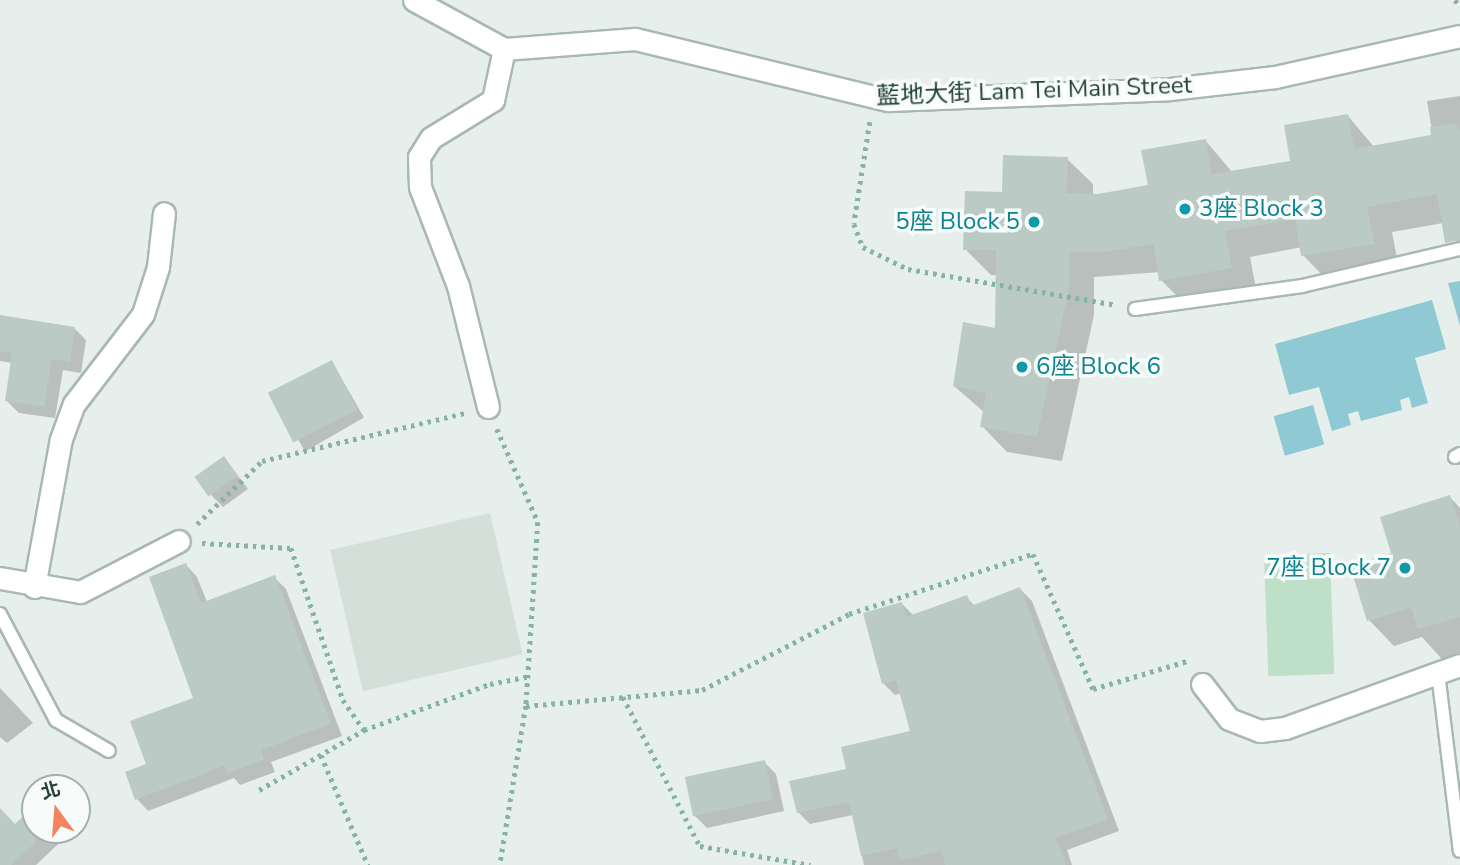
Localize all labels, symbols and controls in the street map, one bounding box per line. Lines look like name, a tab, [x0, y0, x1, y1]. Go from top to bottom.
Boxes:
street label: 藍地大街 Lam Tei Main Street	[876, 71, 1192, 111]
place label: 3座 Block 3	[1199, 195, 1324, 223]
marker: 3座 Block 3	[1177, 201, 1193, 217]
place label: 5座 Block 5	[895, 208, 1020, 236]
marker: 5座 Block 5	[1026, 214, 1042, 230]
place label: 6座 Block 6	[1036, 353, 1161, 381]
marker: 6座 Block 6	[1014, 359, 1030, 375]
place label: 7座 Block 7	[1266, 554, 1391, 582]
marker: 7座 Block 7	[1397, 560, 1413, 576]
north arrow	[21, 774, 91, 844]
text: 北	[38, 776, 63, 806]

